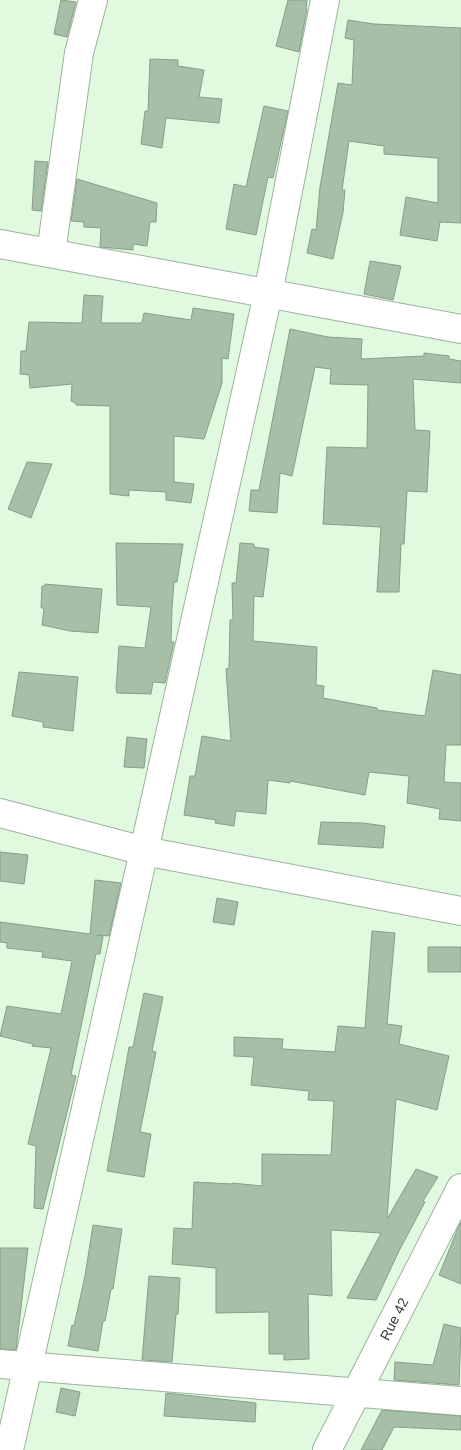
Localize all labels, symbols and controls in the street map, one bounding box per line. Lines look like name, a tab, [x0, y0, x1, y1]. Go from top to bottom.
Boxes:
street label: Rue 42	[377, 1295, 411, 1343]

